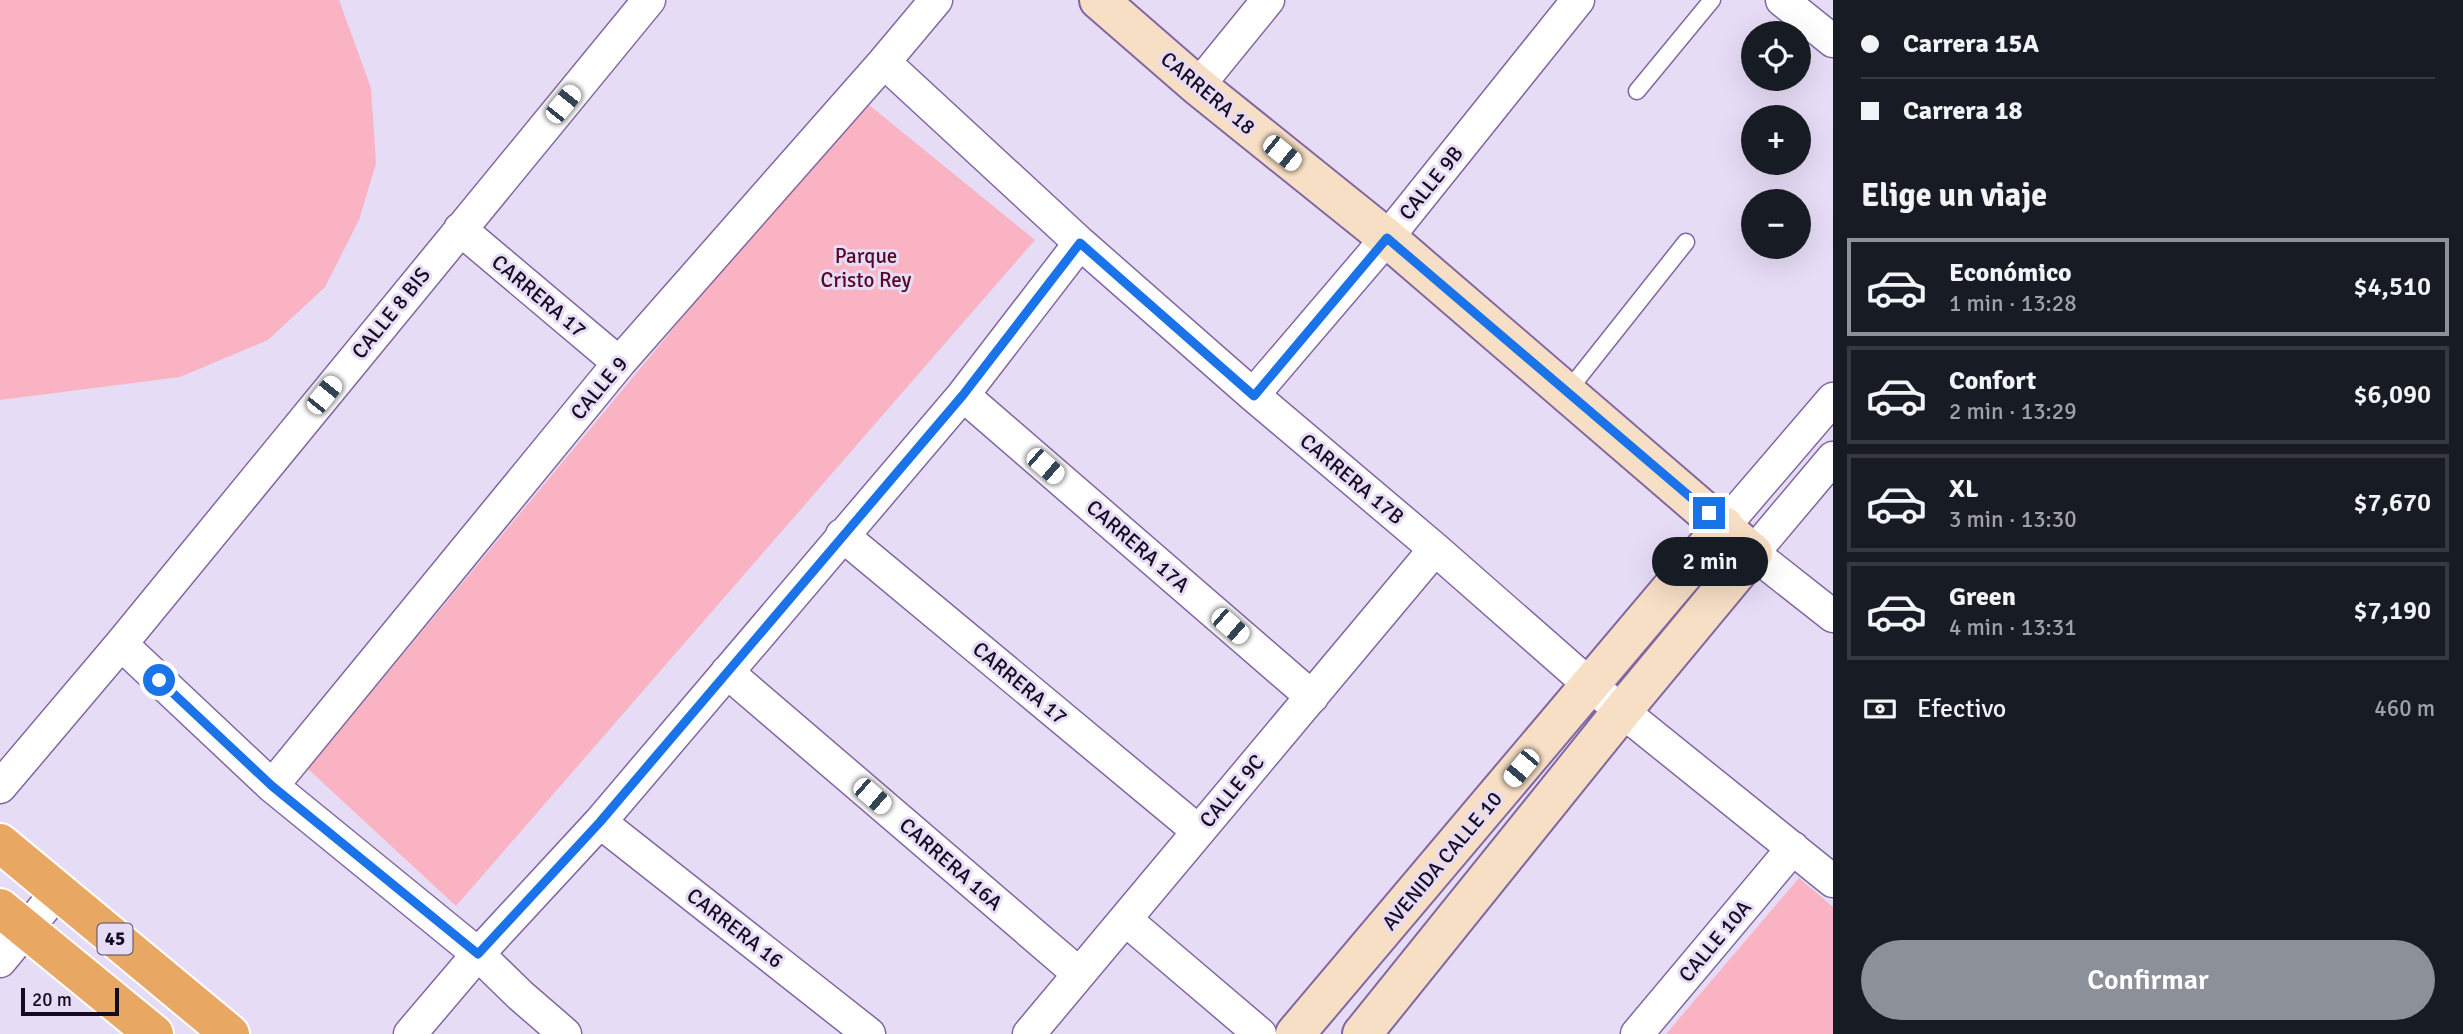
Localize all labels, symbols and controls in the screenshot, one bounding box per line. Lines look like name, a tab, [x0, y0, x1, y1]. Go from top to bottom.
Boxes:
map controls	[1741, 21, 1811, 259]
button: locate	[1741, 21, 1811, 91]
text: Carrera 15A	[1903, 28, 2039, 60]
street label: CARRERA 18	[1155, 46, 1261, 140]
car	[542, 81, 585, 127]
text: Carrera 18	[1903, 95, 2023, 127]
button: +	[1741, 105, 1811, 175]
car	[1260, 132, 1305, 174]
street label: CALLE 9B	[1393, 141, 1469, 225]
text: Elige un viaje	[1861, 176, 2047, 215]
button: −	[1741, 189, 1811, 259]
park label: Parque Cristo Rey	[821, 243, 912, 293]
street label: CARRERA 17	[486, 249, 592, 343]
icon: car	[1865, 256, 1928, 319]
text: Económico	[1949, 257, 2072, 289]
street label: CALLE 8 BIS	[346, 262, 436, 364]
text: $4,510	[2353, 271, 2431, 303]
text: 1 min · 13:28	[1949, 289, 2077, 318]
street label: CALLE 9	[565, 351, 633, 425]
icon: car	[1865, 364, 1928, 427]
text: Confort	[1949, 365, 2036, 397]
car	[303, 372, 346, 418]
text: $6,090	[2353, 379, 2431, 411]
text: 2 min · 13:29	[1949, 397, 2077, 426]
street label: CARRERA 17B	[1295, 428, 1409, 530]
car	[1023, 444, 1068, 488]
icon: car	[1865, 472, 1928, 535]
text: XL	[1949, 473, 1979, 505]
text: $7,670	[2353, 487, 2431, 519]
street label: CARRERA 17A	[1081, 494, 1195, 598]
route end	[1693, 497, 1725, 529]
text: 3 min · 13:30	[1949, 505, 2077, 534]
callout: 2 min	[1651, 538, 1767, 586]
text: 2 min	[1682, 547, 1738, 576]
icon: car	[1865, 580, 1928, 643]
text: Green	[1949, 581, 2016, 613]
text: $7,190	[2353, 595, 2431, 627]
car	[1208, 604, 1253, 648]
text: 4 min · 13:31	[1949, 613, 2077, 642]
street label: CARRERA 17	[967, 636, 1073, 730]
route start	[143, 664, 175, 696]
icon: cash	[1861, 690, 1899, 728]
text: Efectivo	[1917, 693, 2006, 725]
text: 460 m	[2374, 694, 2435, 723]
car	[1500, 745, 1543, 791]
street label: CALLE 9C	[1194, 749, 1270, 833]
car	[850, 774, 895, 818]
street label: AVENIDA CALLE 10	[1376, 786, 1508, 936]
street label: CARRERA 16A	[894, 812, 1008, 916]
street label: CARRERA 16	[682, 882, 788, 974]
street label: CALLE 10A	[1673, 895, 1757, 987]
road number: 45	[97, 923, 132, 954]
button: Confirmar	[1861, 940, 2435, 1020]
scale bar	[21, 985, 119, 1017]
text: 20 m	[32, 988, 72, 1012]

